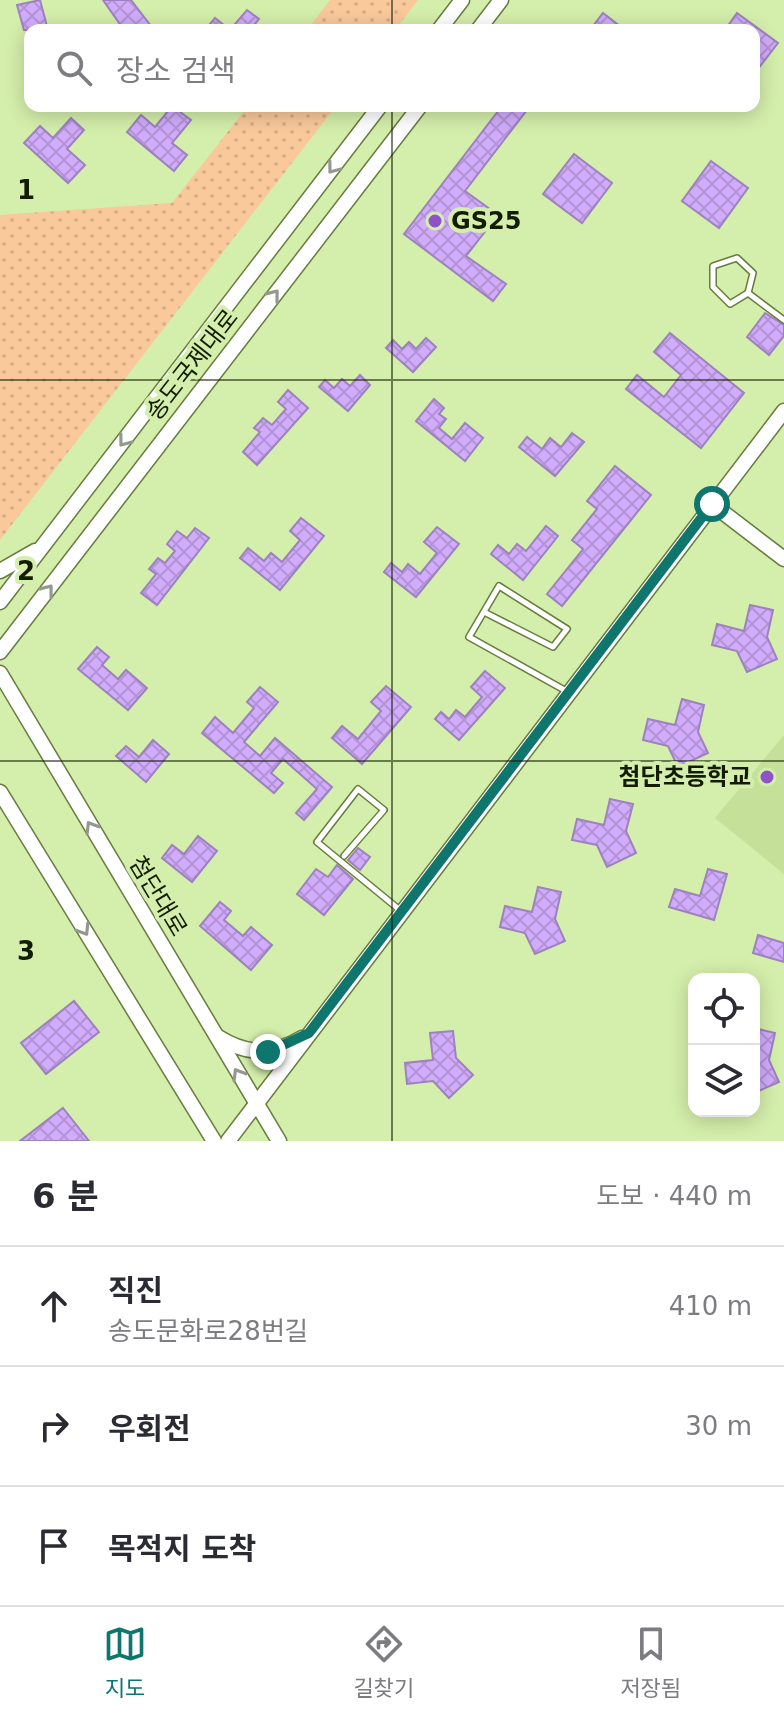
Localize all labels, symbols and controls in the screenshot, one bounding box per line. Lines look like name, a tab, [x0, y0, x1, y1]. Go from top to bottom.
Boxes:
search box	[24, 24, 760, 112]
icon: search	[52, 46, 96, 90]
text: 장소 검색	[116, 53, 236, 88]
one-way arrow	[328, 159, 343, 173]
text: 1	[17, 175, 35, 205]
place label: GS25	[451, 207, 521, 235]
marker: GS25	[426, 212, 444, 230]
one-way arrow	[265, 289, 279, 304]
street label: 송도국제대로	[140, 304, 244, 426]
one-way arrow	[119, 432, 133, 447]
route start	[694, 486, 730, 522]
text: 2	[17, 556, 35, 586]
one-way arrow	[38, 584, 52, 599]
place label: 첨단초등학교	[619, 763, 751, 791]
marker: 첨단초등학교	[758, 768, 776, 786]
one-way arrow	[85, 821, 101, 836]
street label: 첨단대로	[123, 851, 193, 941]
one-way arrow	[75, 921, 90, 936]
text: 3	[17, 936, 35, 966]
map controls	[688, 973, 760, 1117]
button: locate	[688, 973, 760, 1045]
route end	[250, 1034, 286, 1070]
button: layers	[688, 1045, 760, 1117]
one-way arrow	[232, 1068, 248, 1083]
text: 6 분	[32, 1176, 99, 1216]
text: 도보 · 440 m	[596, 1181, 752, 1211]
text: 직진	[108, 1273, 163, 1308]
icon: ahead	[32, 1284, 76, 1328]
text: 410 m	[669, 1291, 752, 1321]
text: 송도문화로28번길	[108, 1316, 309, 1346]
icon: right	[32, 1404, 76, 1448]
text: 우회전	[108, 1411, 191, 1446]
text: 30 m	[685, 1411, 752, 1441]
icon: arrive	[32, 1524, 76, 1568]
text: 목적지 도착	[108, 1531, 256, 1566]
tab: 지도	[103, 1622, 147, 1702]
tab: 길찾기	[353, 1622, 414, 1702]
tab: 저장됨	[620, 1622, 681, 1702]

